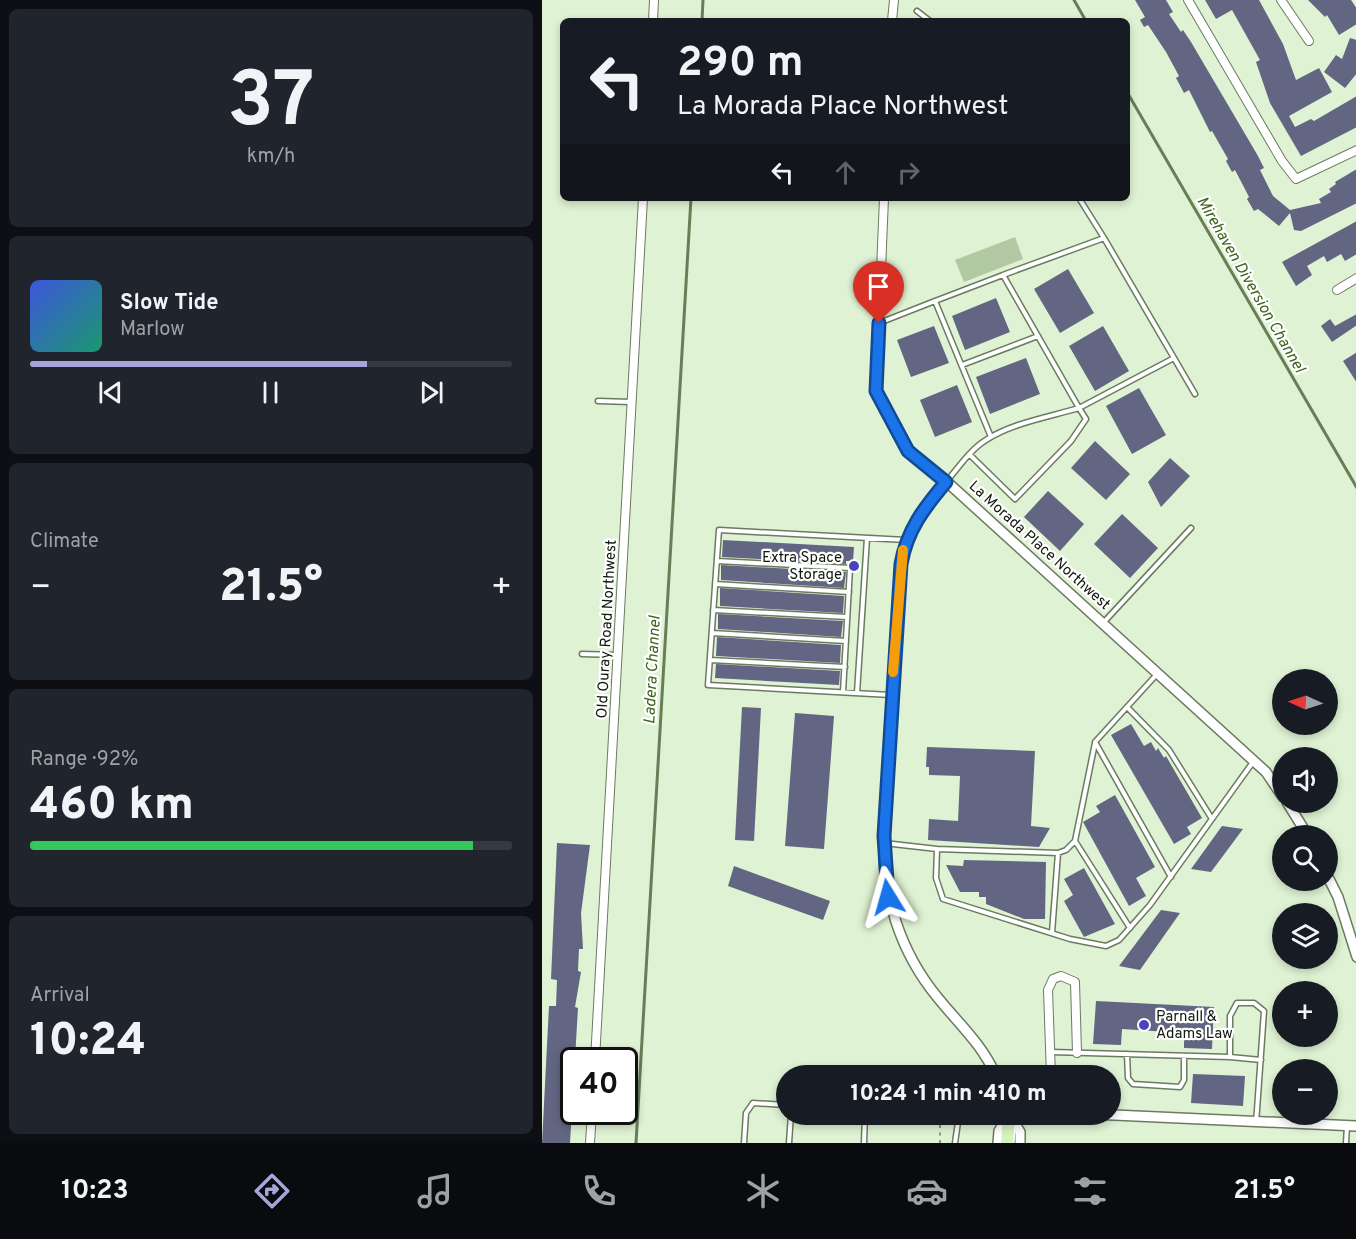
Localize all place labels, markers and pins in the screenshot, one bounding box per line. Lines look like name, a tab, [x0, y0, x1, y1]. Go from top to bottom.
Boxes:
pin	[853, 261, 904, 323]
place label: Extra Space Storage	[762, 549, 842, 585]
marker: Extra Space Storage	[847, 559, 861, 573]
place label: Parnall & Adams Law	[1156, 1008, 1233, 1044]
marker: Parnall & Adams Law	[1137, 1018, 1151, 1032]

